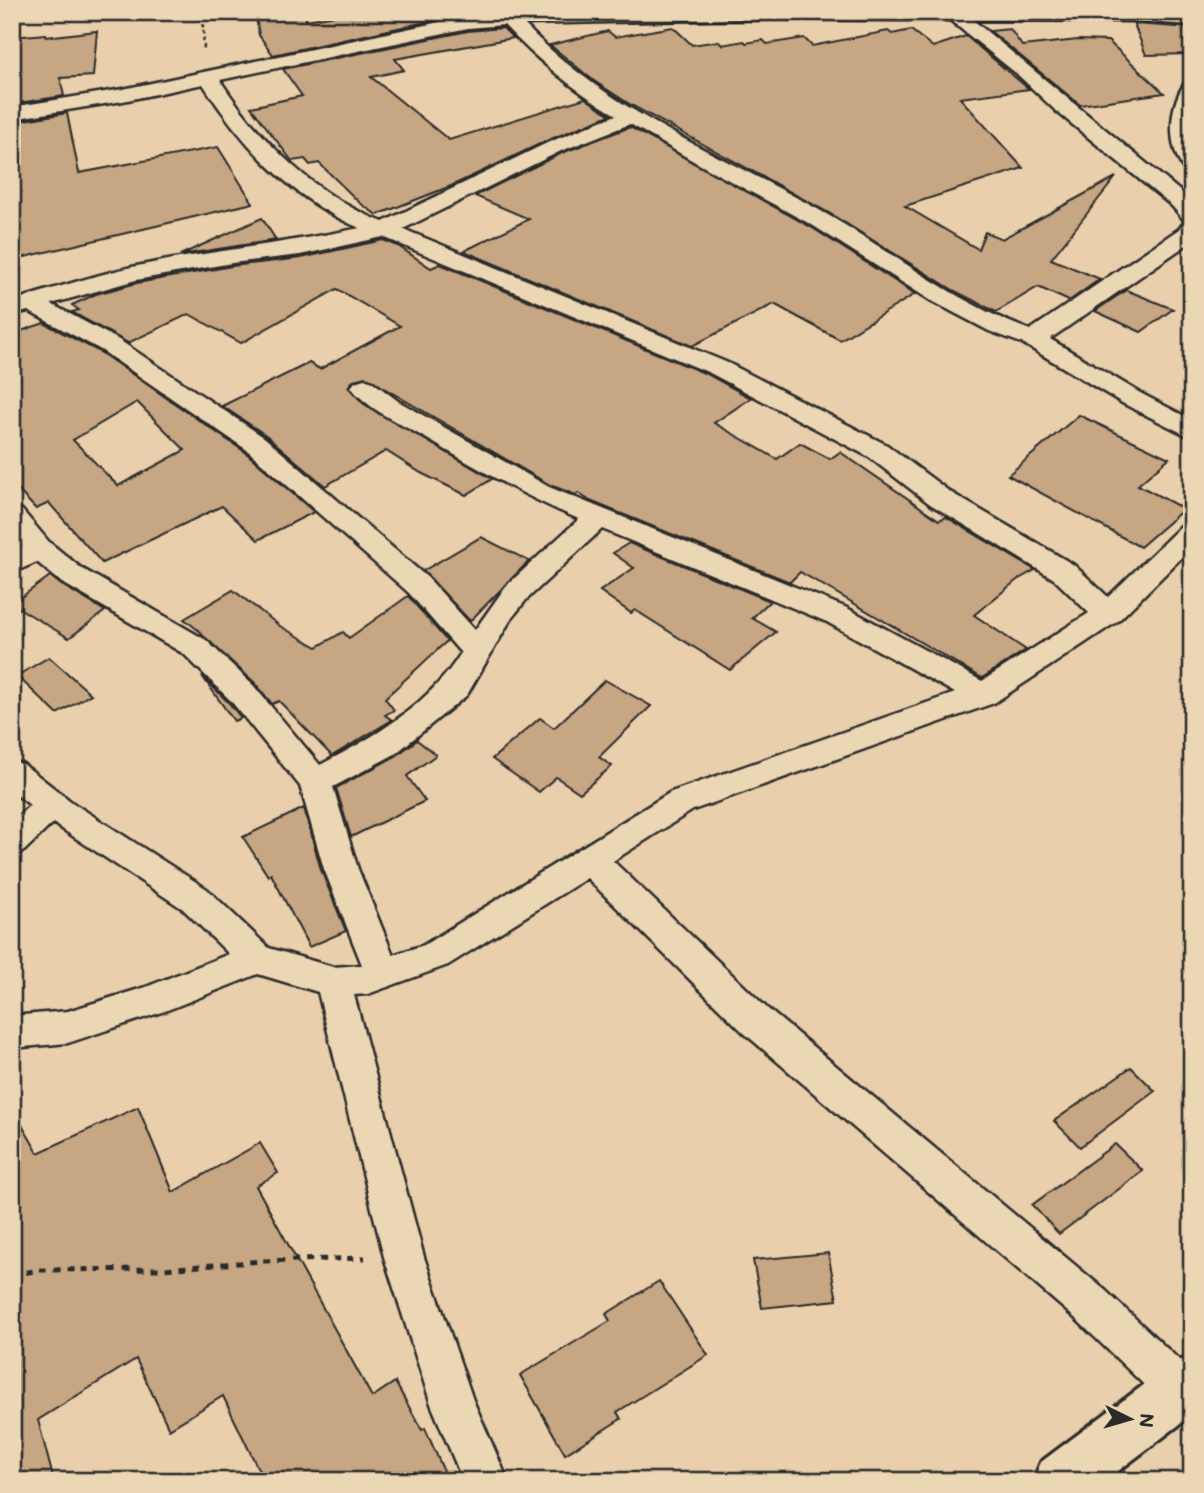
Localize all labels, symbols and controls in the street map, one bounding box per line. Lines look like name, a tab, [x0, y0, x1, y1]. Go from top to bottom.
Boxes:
north arrow	[1096, 1384, 1166, 1454]
text: N	[1134, 1412, 1161, 1429]

